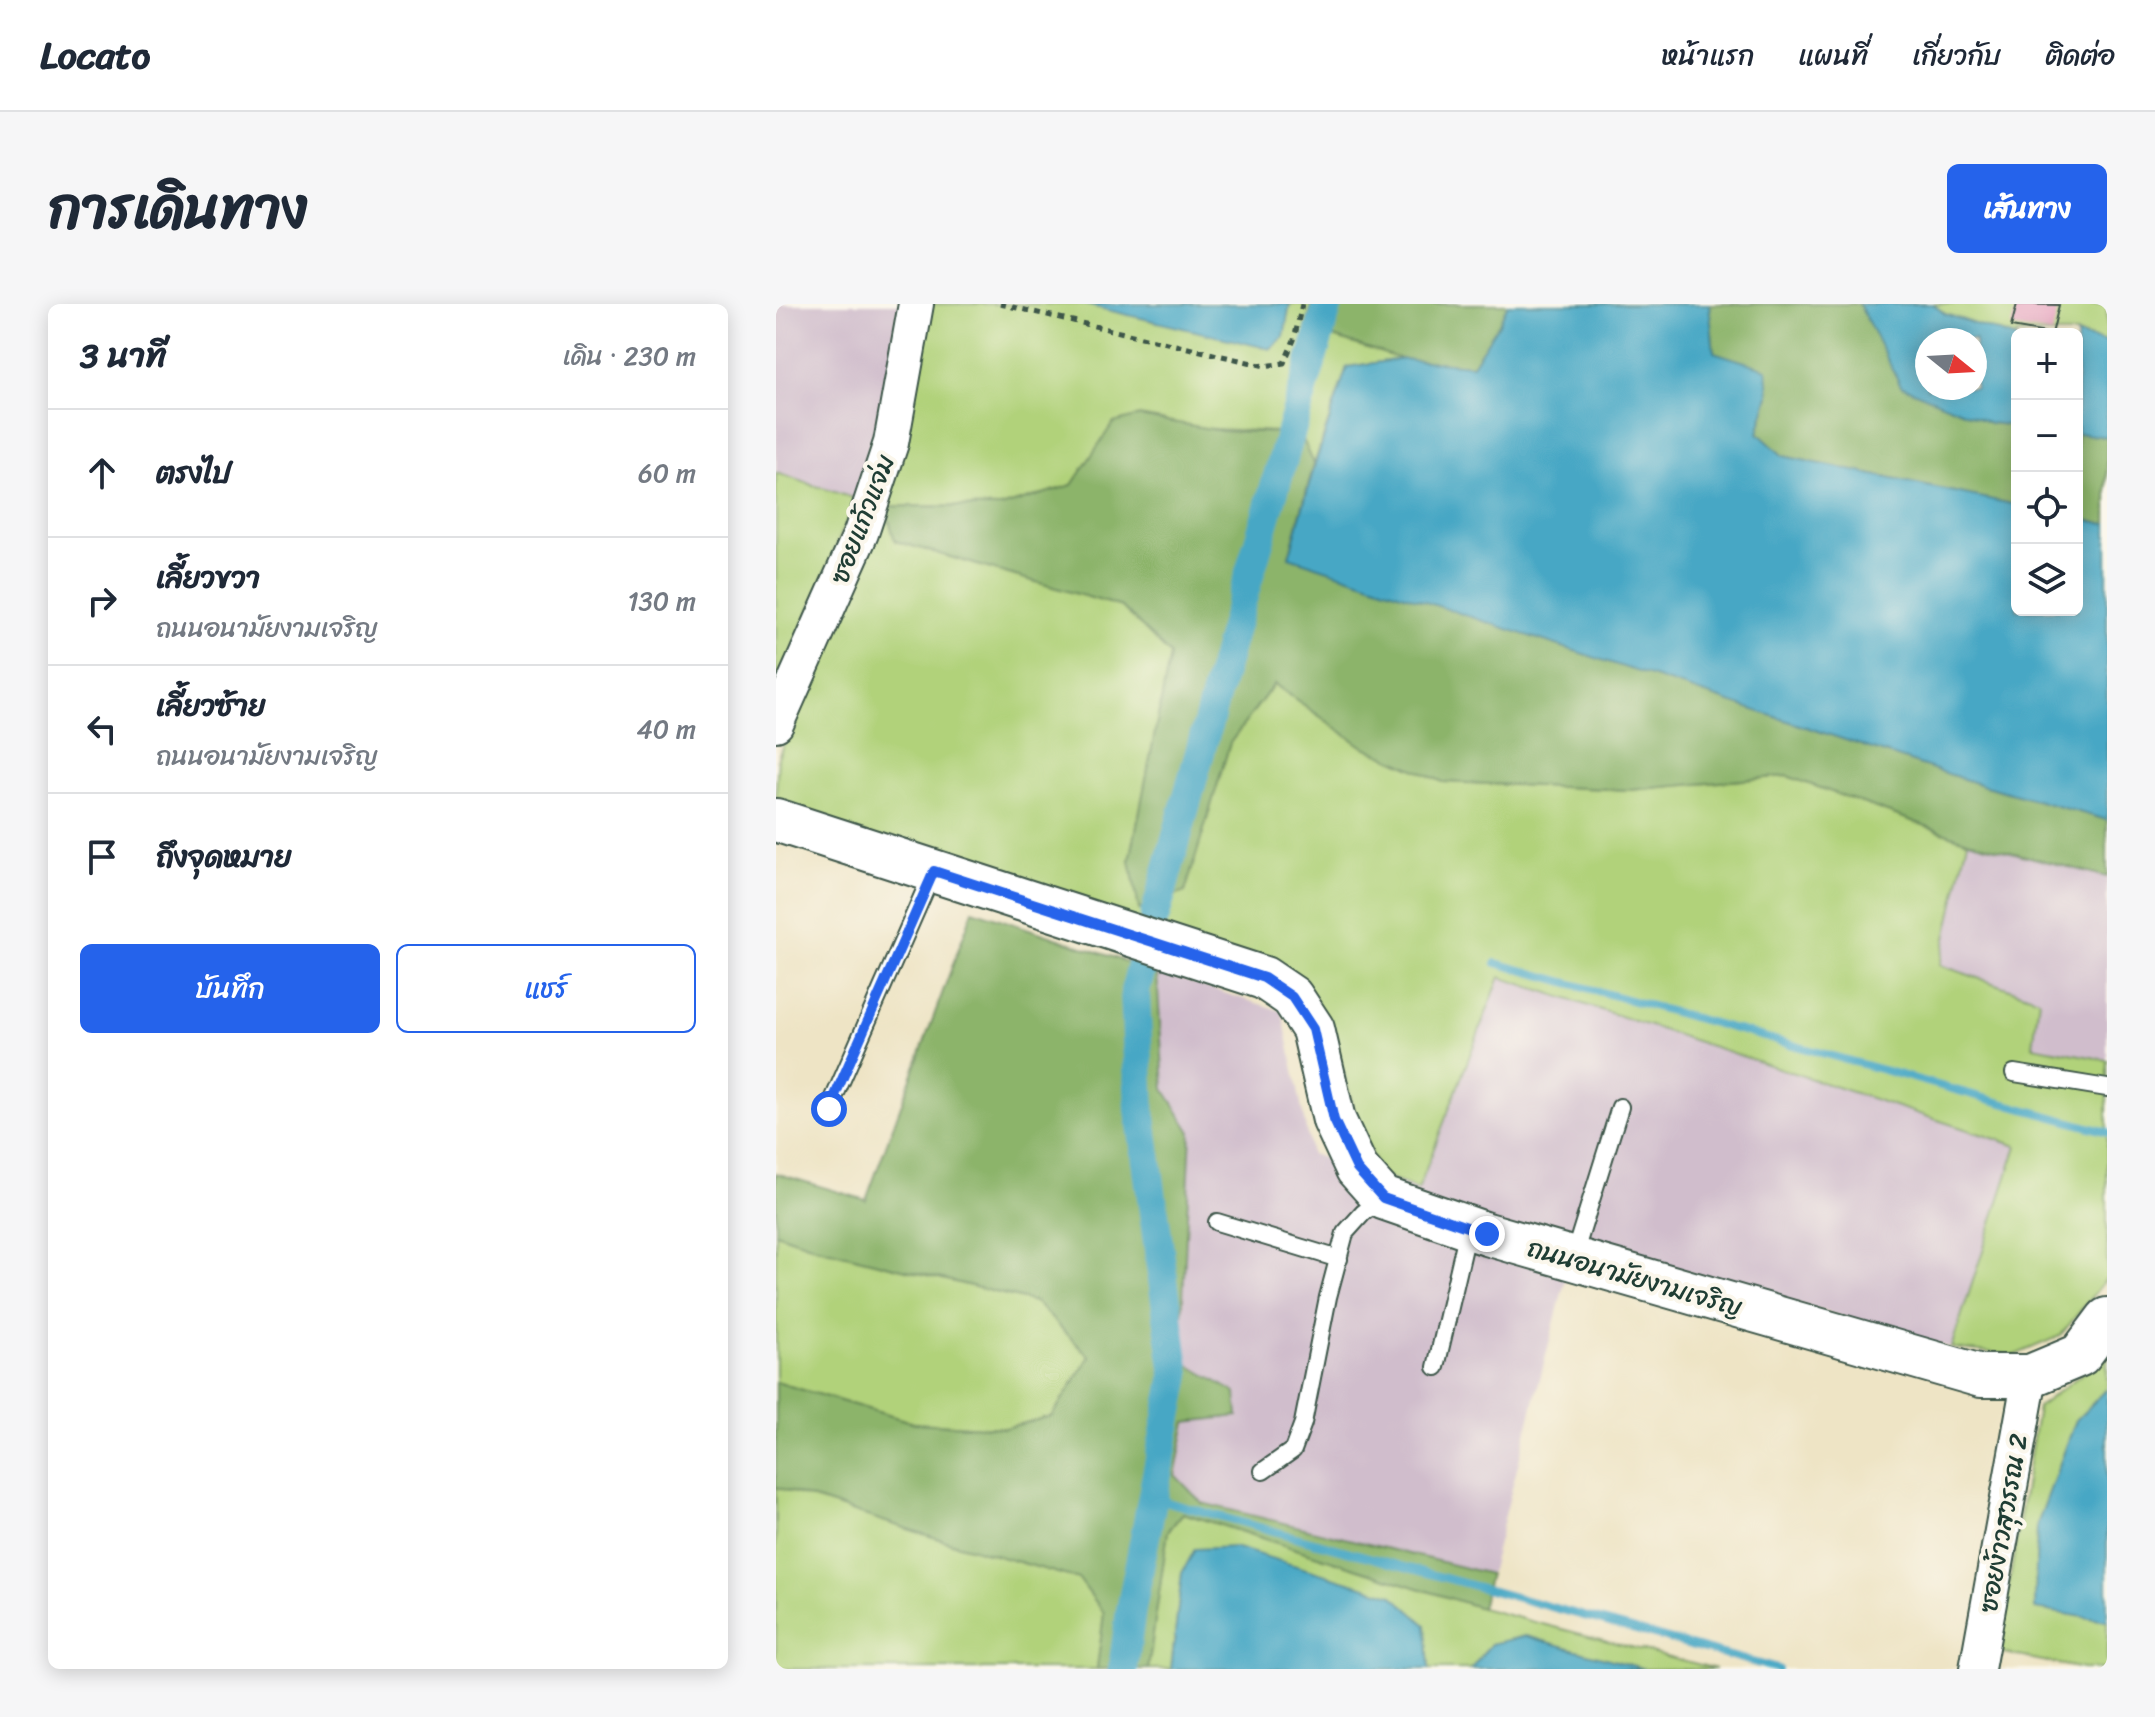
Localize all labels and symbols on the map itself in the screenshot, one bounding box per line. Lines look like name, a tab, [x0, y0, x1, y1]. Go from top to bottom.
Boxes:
north arrow	[1915, 328, 1987, 400]
street label: ซอยแก้วแจ่ม	[816, 448, 908, 590]
route start	[811, 1091, 847, 1127]
route end	[1469, 1216, 1505, 1252]
street label: ถนนอนามัยงามเจริญ	[1522, 1224, 1748, 1330]
street label: ซอยง้าวสุวรรณ 2	[1965, 1430, 2041, 1616]

